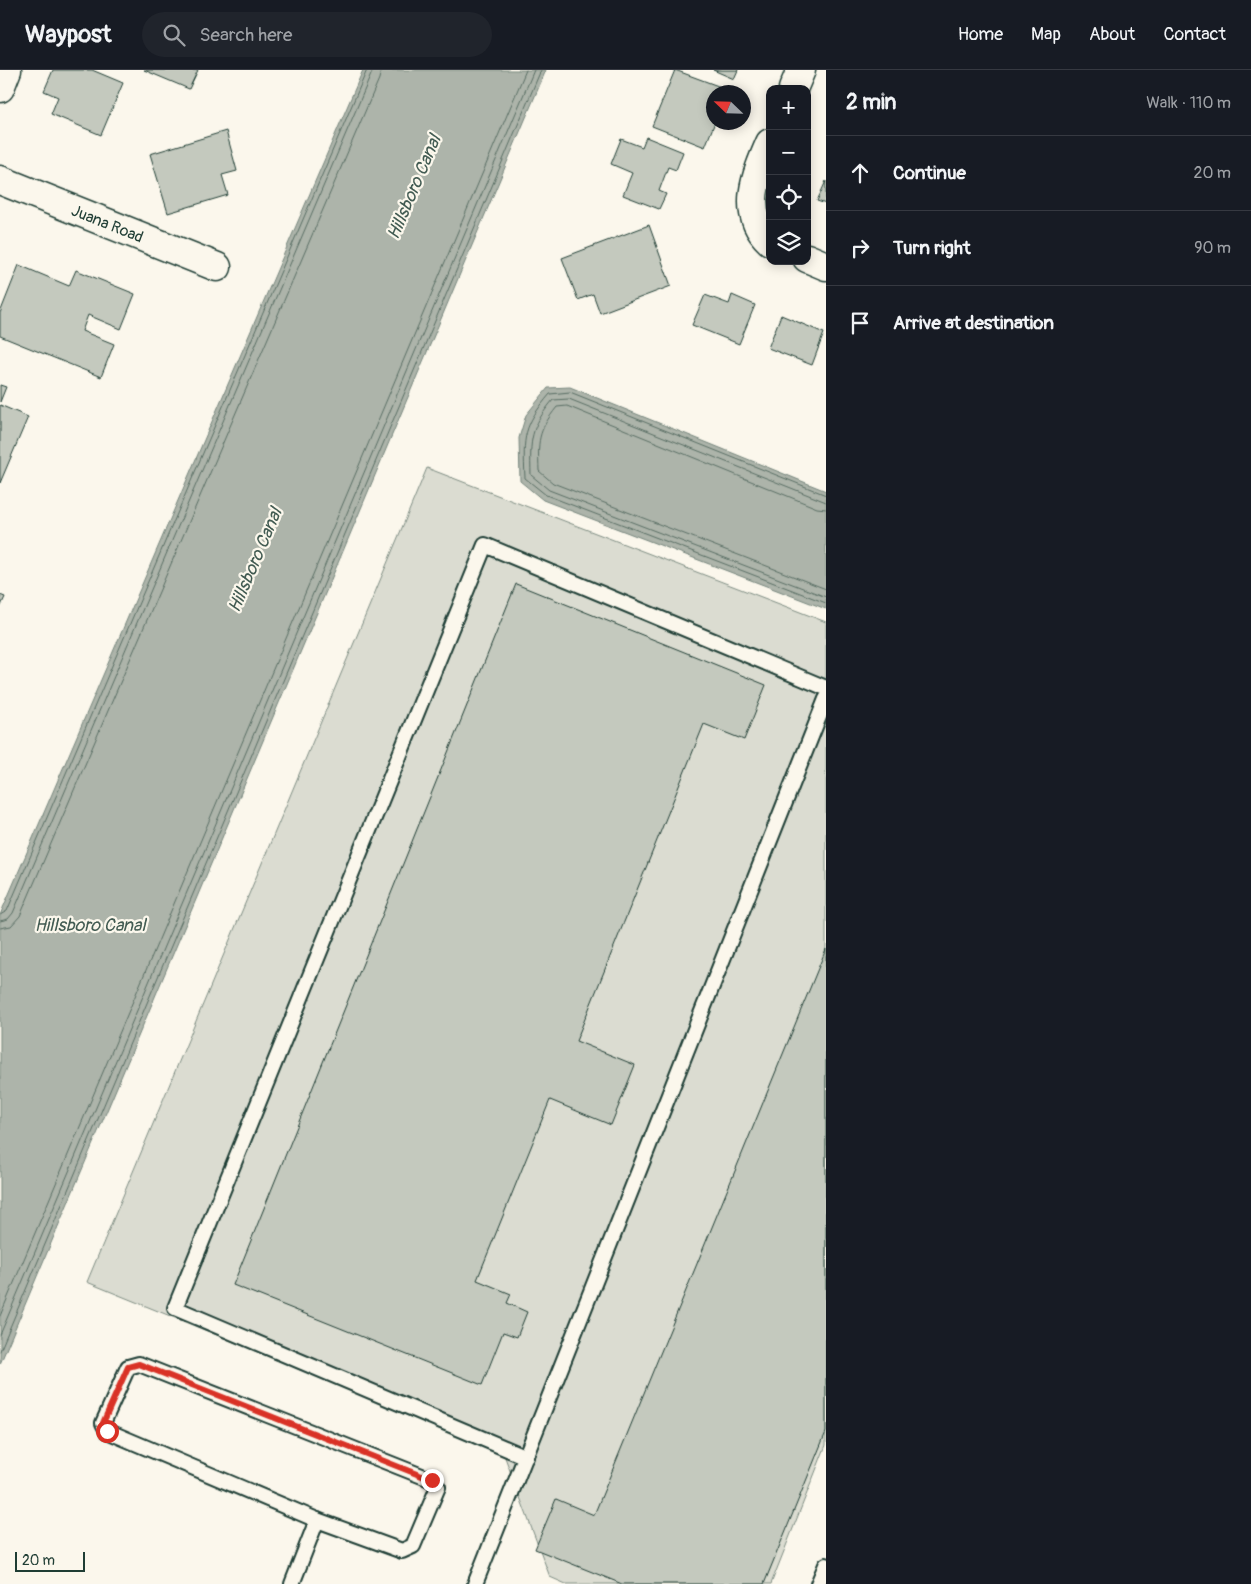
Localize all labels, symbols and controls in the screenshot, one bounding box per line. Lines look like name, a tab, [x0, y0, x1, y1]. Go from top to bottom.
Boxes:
search box	[142, 12, 492, 57]
text: Waypost	[25, 20, 112, 49]
icon: search	[160, 21, 188, 49]
text: Search here	[200, 23, 292, 47]
text: Home	[958, 23, 1003, 46]
text: Map	[1031, 23, 1061, 46]
text: About	[1089, 23, 1135, 46]
text: Contact	[1163, 23, 1226, 46]
north arrow	[706, 85, 751, 130]
map controls	[766, 85, 811, 265]
button: +	[766, 85, 811, 130]
text: 2 min	[846, 89, 896, 116]
text: Walk · 110 m	[1146, 93, 1231, 113]
water label: Hillsboro Canal	[382, 130, 447, 243]
button: −	[766, 130, 811, 175]
icon: ahead	[846, 159, 874, 187]
text: Continue	[893, 161, 966, 185]
text: 20 m	[1193, 163, 1231, 183]
button: locate	[766, 175, 811, 220]
street label: Juana Road	[68, 201, 146, 247]
button: layers	[766, 220, 811, 265]
icon: right	[846, 234, 874, 262]
text: Turn right	[893, 236, 971, 260]
text: 90 m	[1194, 238, 1231, 258]
icon: arrive	[846, 309, 874, 337]
text: Arrive at destination	[893, 311, 1054, 335]
water label: Hillsboro Canal	[223, 503, 288, 616]
water label: Hillsboro Canal	[34, 914, 147, 937]
route start	[96, 1420, 119, 1443]
route end	[421, 1469, 444, 1492]
scale bar	[15, 1549, 85, 1572]
text: 20 m	[22, 1552, 55, 1569]

